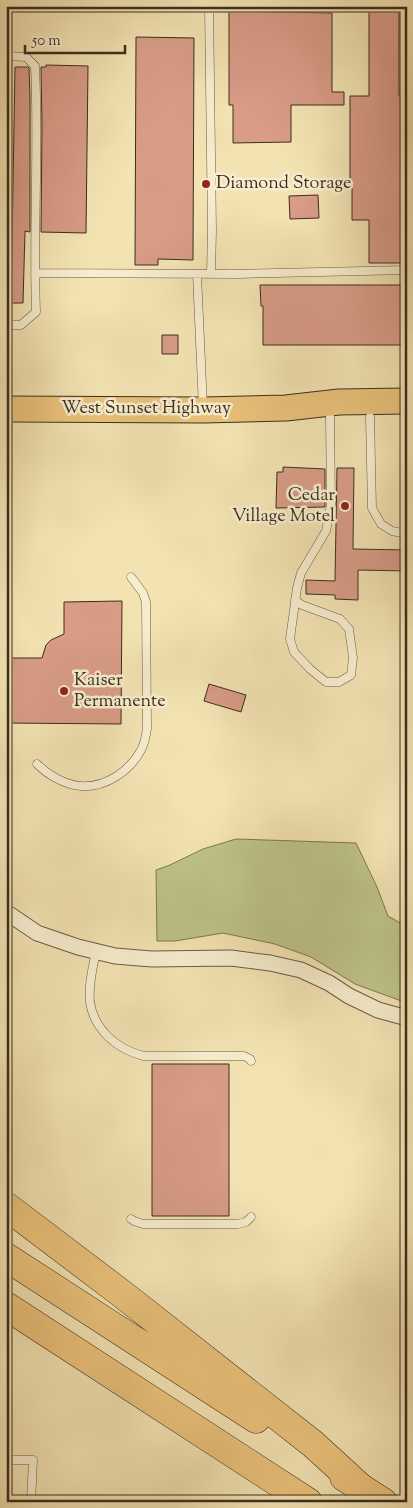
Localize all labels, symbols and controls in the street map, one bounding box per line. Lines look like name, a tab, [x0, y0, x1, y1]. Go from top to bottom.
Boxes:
scale bar	[25, 22, 125, 54]
text: 50 m	[31, 31, 61, 52]
place label: Diamond Storage	[216, 171, 351, 197]
marker: Diamond Storage	[200, 178, 212, 190]
street label: West Sunset Highway	[61, 396, 231, 422]
place label: Cedar Village Motel	[232, 483, 335, 530]
marker: Cedar Village Motel	[339, 500, 351, 512]
place label: Kaiser Permanente	[74, 668, 166, 715]
marker: Kaiser Permanente	[58, 685, 70, 697]

